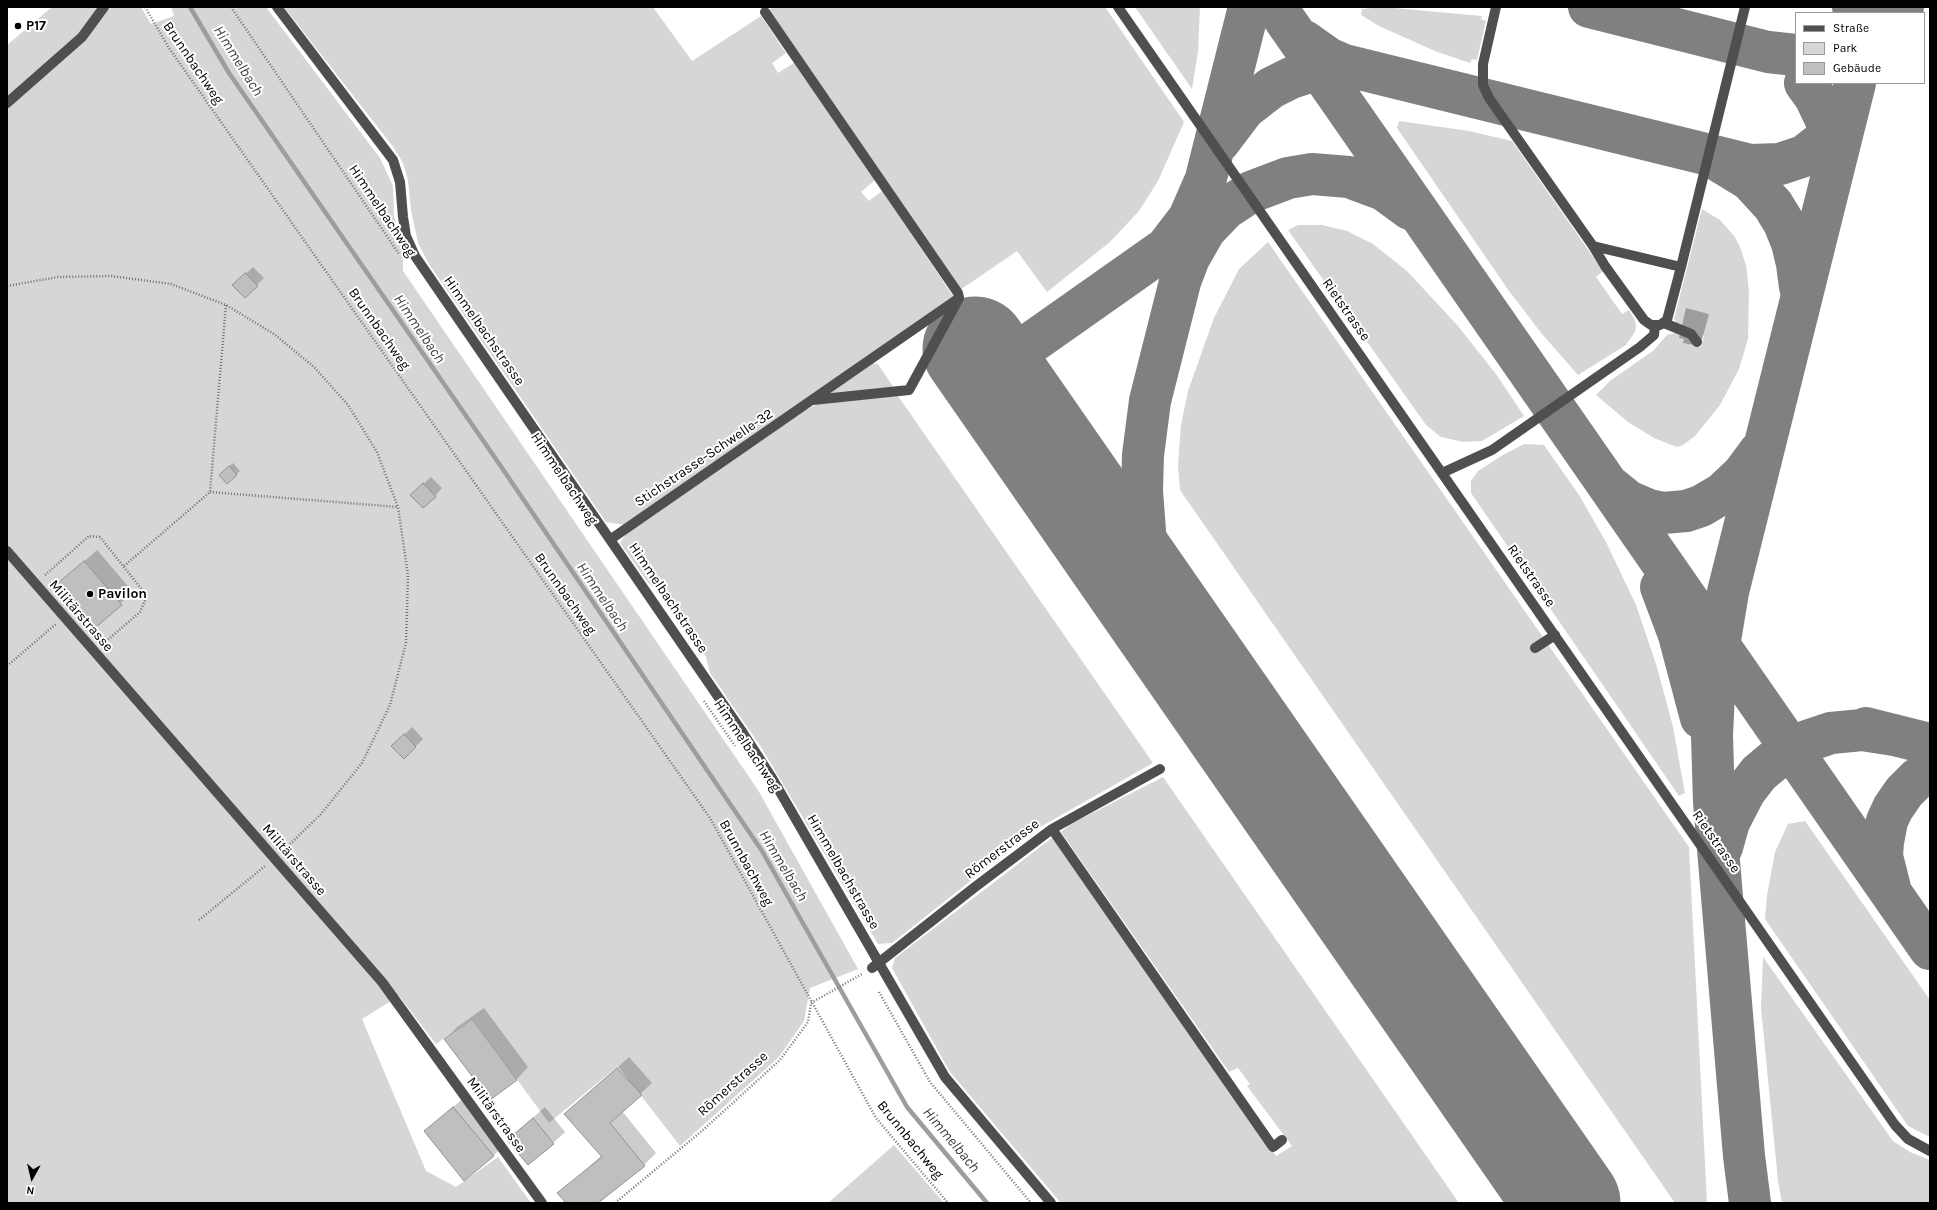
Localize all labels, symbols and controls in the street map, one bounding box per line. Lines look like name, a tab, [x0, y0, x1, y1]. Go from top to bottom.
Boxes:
legend	[1795, 12, 1925, 84]
place label: P17	[26, 18, 46, 34]
street label: Brunnbachweg	[159, 18, 227, 108]
marker: P17	[13, 21, 23, 31]
text: Straße	[1833, 21, 1869, 35]
water label: Himmelbach	[209, 22, 267, 100]
text: Park	[1833, 41, 1857, 55]
text: Gebäude	[1833, 61, 1881, 75]
street label: Himmelbachweg	[345, 162, 419, 260]
street label: Himmelbachstrasse	[440, 273, 528, 389]
street label: Rietstrasse	[1318, 275, 1374, 345]
street label: Brunnbachweg	[345, 285, 413, 373]
water label: Himmelbach	[389, 291, 449, 367]
street label: Stichstrasse-Schwelle-32	[632, 405, 776, 511]
street label: Himmelbachweg	[527, 430, 601, 528]
street label: Himmelbachstrasse	[625, 539, 711, 657]
street label: Rietstrasse	[1503, 541, 1559, 611]
street label: Brunnbachweg	[531, 550, 599, 638]
water label: Himmelbach	[572, 559, 632, 635]
street label: Militärstrasse	[45, 577, 117, 655]
place label: Pavilon	[98, 586, 147, 602]
marker: Pavilon	[85, 589, 95, 599]
street label: Himmelbachweg	[710, 697, 784, 795]
street label: Rietstrasse	[1688, 807, 1744, 877]
street label: Himmelbachstrasse	[803, 812, 883, 932]
street label: Römerstrasse	[961, 816, 1043, 882]
street label: Brunnbachweg	[715, 817, 777, 909]
street label: Militärstrasse	[258, 821, 330, 899]
water label: Himmelbach	[755, 827, 811, 905]
street label: Römerstrasse	[694, 1048, 772, 1120]
street label: Militärstrasse	[463, 1074, 529, 1156]
street label: Brunnbachweg	[873, 1097, 947, 1183]
water label: Himmelbach	[919, 1104, 983, 1176]
north arrow	[12, 1158, 52, 1198]
text: N	[25, 1183, 35, 1197]

